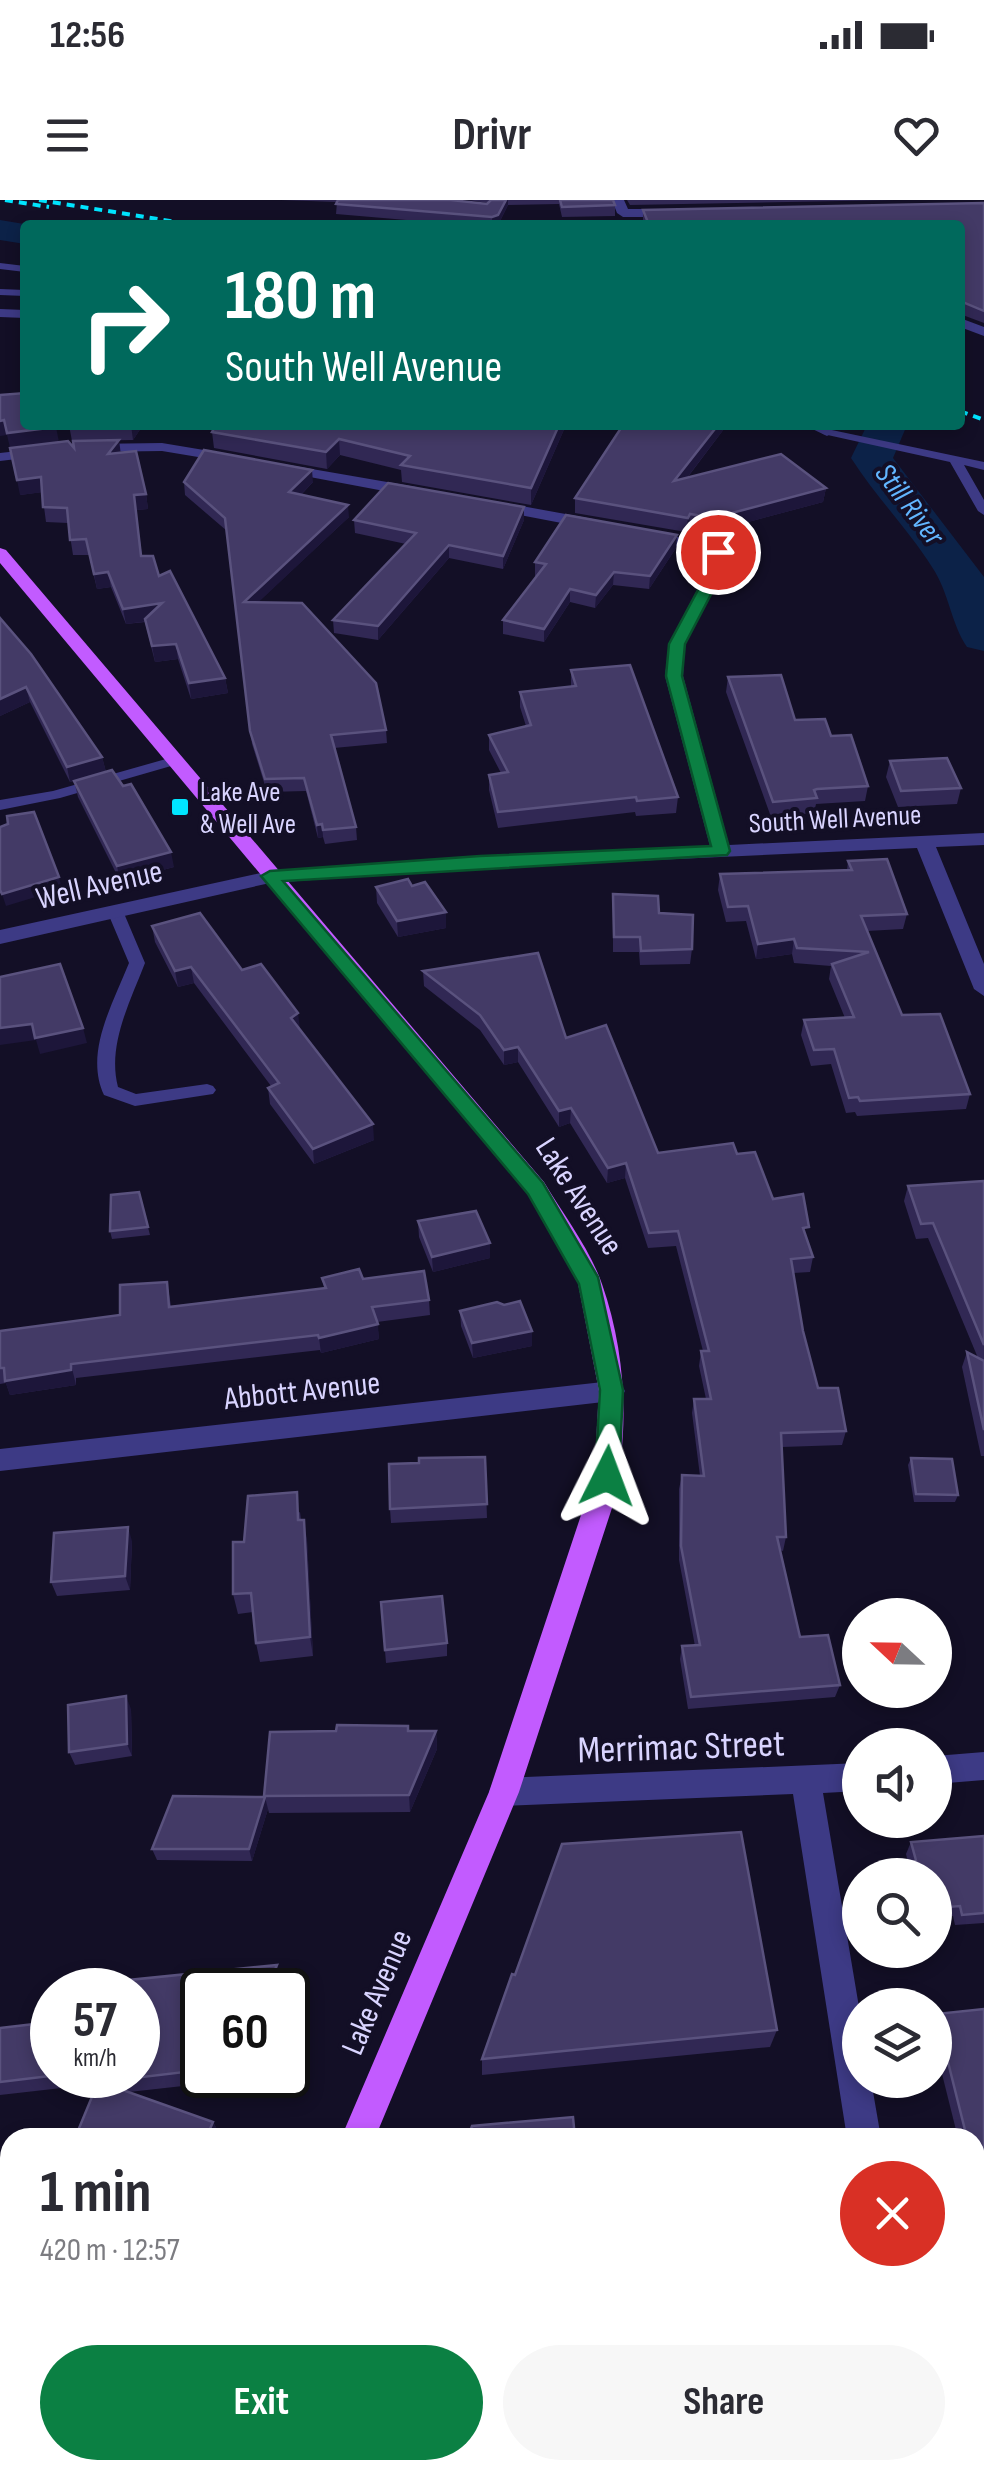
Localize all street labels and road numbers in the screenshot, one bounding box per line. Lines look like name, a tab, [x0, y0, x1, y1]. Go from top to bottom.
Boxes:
street label: South Well Avenue	[748, 799, 922, 840]
street label: Well Avenue	[32, 852, 166, 919]
street label: Lake Avenue	[526, 1131, 631, 1263]
street label: Abbott Avenue	[221, 1364, 382, 1419]
street label: Merrimac Street	[577, 1721, 785, 1774]
street label: Lake Avenue	[334, 1924, 421, 2061]

